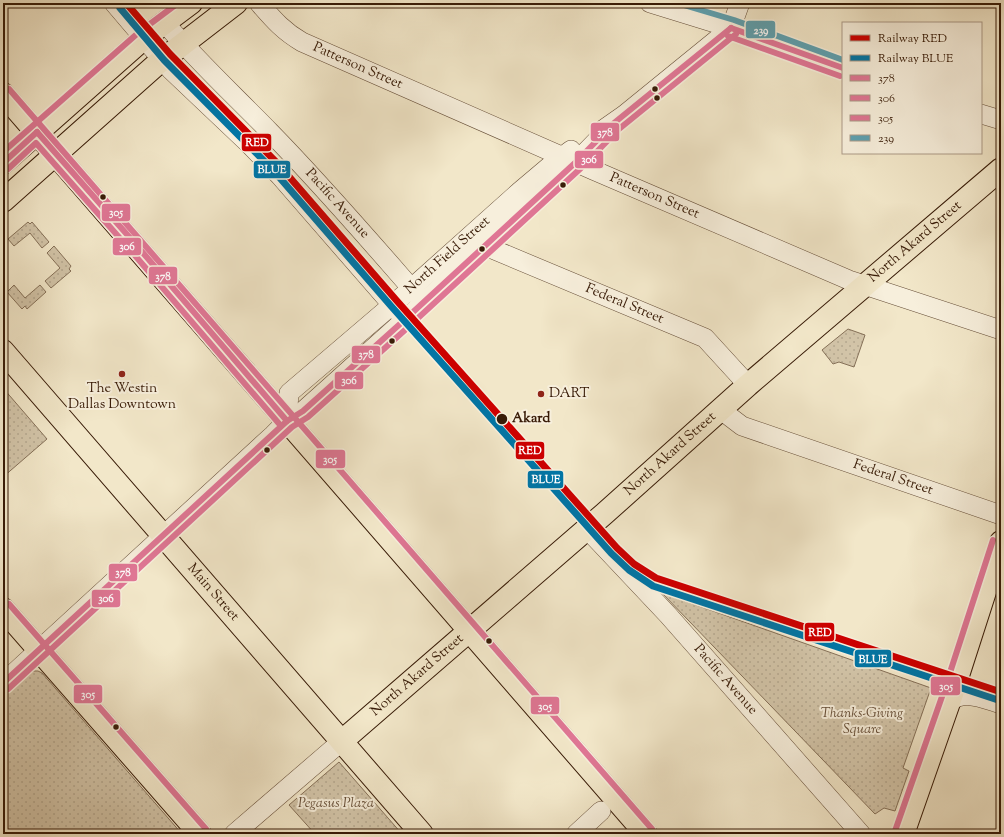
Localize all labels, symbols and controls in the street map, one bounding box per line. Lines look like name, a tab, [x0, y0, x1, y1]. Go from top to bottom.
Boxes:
line badge: 239	[745, 20, 776, 39]
legend	[842, 22, 982, 154]
text: 239	[754, 23, 769, 39]
text: Railway RED	[878, 30, 947, 48]
street label: Patterson Street	[310, 38, 406, 95]
text: Railway BLUE	[878, 50, 954, 68]
text: 378	[878, 70, 895, 88]
unlabelled marker	[650, 84, 660, 94]
text: 306	[878, 90, 895, 108]
unlabelled marker	[652, 93, 662, 103]
text: 305	[878, 110, 893, 128]
line badge: 378	[590, 122, 620, 142]
text: 378	[597, 125, 613, 141]
text: 239	[878, 130, 894, 148]
line badge: RED	[241, 133, 272, 152]
text: RED	[244, 135, 269, 151]
line badge: 306	[574, 150, 604, 169]
text: 306	[581, 152, 597, 168]
line badge: BLUE	[253, 160, 291, 179]
text: BLUE	[257, 162, 287, 178]
street label: Pacific Avenue	[300, 164, 374, 243]
street label: Patterson Street	[606, 168, 703, 225]
unlabelled marker	[558, 180, 568, 190]
unlabelled marker	[98, 192, 108, 202]
street label: North Akard Street	[864, 196, 967, 288]
line badge: 305	[101, 203, 131, 222]
text: 305	[109, 205, 123, 221]
street label: North Field Street	[401, 212, 495, 299]
line badge: 306	[112, 237, 142, 256]
text: 306	[119, 239, 135, 255]
unlabelled marker	[477, 244, 487, 254]
line badge: 378	[148, 266, 178, 285]
text: 378	[155, 269, 171, 285]
street label: Federal Street	[582, 279, 667, 330]
unlabelled marker	[387, 336, 397, 346]
line badge: 378	[351, 345, 381, 364]
text: 378	[358, 347, 374, 363]
marker: The Westin Dallas Downtown	[117, 369, 127, 379]
line badge: 306	[334, 371, 364, 390]
text: 306	[341, 373, 357, 389]
place label: The Westin Dallas Downtown	[68, 379, 176, 415]
place label: DART	[549, 384, 590, 404]
marker: DART	[536, 389, 546, 399]
street label: North Akard Street	[620, 408, 721, 501]
place label: Akard	[512, 409, 551, 429]
marker: Akard	[495, 412, 509, 426]
line badge: RED	[515, 441, 545, 460]
text: RED	[517, 443, 542, 459]
unlabelled marker	[262, 445, 272, 455]
line badge: 305	[315, 449, 346, 469]
text: 305	[323, 452, 337, 468]
street label: Federal Street	[850, 455, 936, 501]
line badge: BLUE	[527, 470, 564, 489]
text: BLUE	[531, 472, 561, 488]
street label: Main Street	[182, 559, 244, 626]
line badge: 378	[108, 563, 138, 582]
text: 378	[115, 565, 131, 581]
line badge: 306	[91, 589, 121, 608]
text: 306	[98, 591, 114, 607]
line badge: RED	[804, 622, 835, 642]
text: RED	[807, 625, 832, 641]
street label: North Akard Street	[367, 629, 469, 722]
unlabelled marker	[484, 636, 494, 646]
street label: Pacific Avenue	[689, 640, 762, 719]
line badge: BLUE	[854, 649, 892, 668]
text: BLUE	[858, 652, 888, 668]
line badge: 305	[930, 676, 961, 696]
text: 305	[939, 679, 953, 695]
line badge: 305	[73, 684, 103, 704]
text: 305	[81, 687, 95, 703]
line badge: 305	[530, 696, 560, 715]
text: 305	[538, 699, 552, 715]
park label: Thanks-Giving Square	[821, 704, 903, 740]
unlabelled marker	[111, 722, 121, 732]
park label: Pegasus Plaza	[298, 794, 374, 814]

